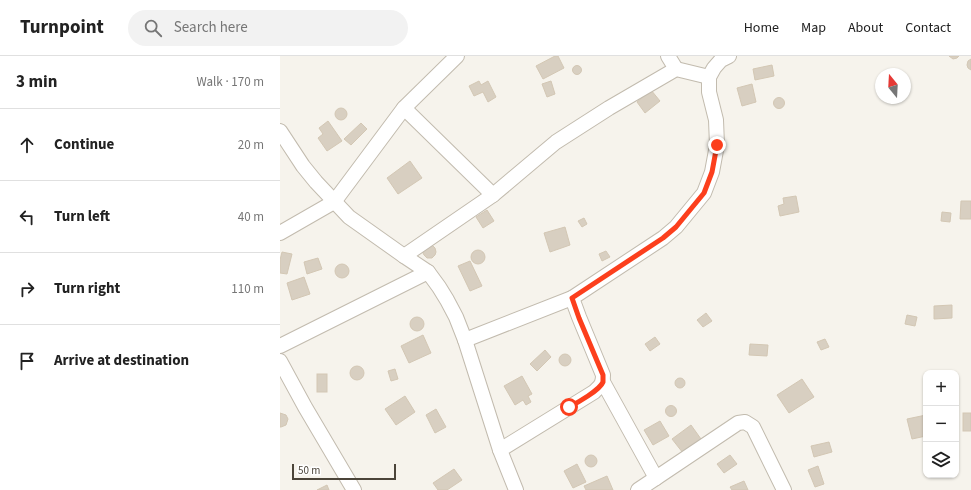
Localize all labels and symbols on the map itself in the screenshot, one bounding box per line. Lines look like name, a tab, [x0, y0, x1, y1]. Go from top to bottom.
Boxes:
north arrow	[875, 68, 911, 104]
route end	[708, 136, 726, 154]
route start	[560, 398, 578, 416]
scale bar	[292, 462, 396, 481]

